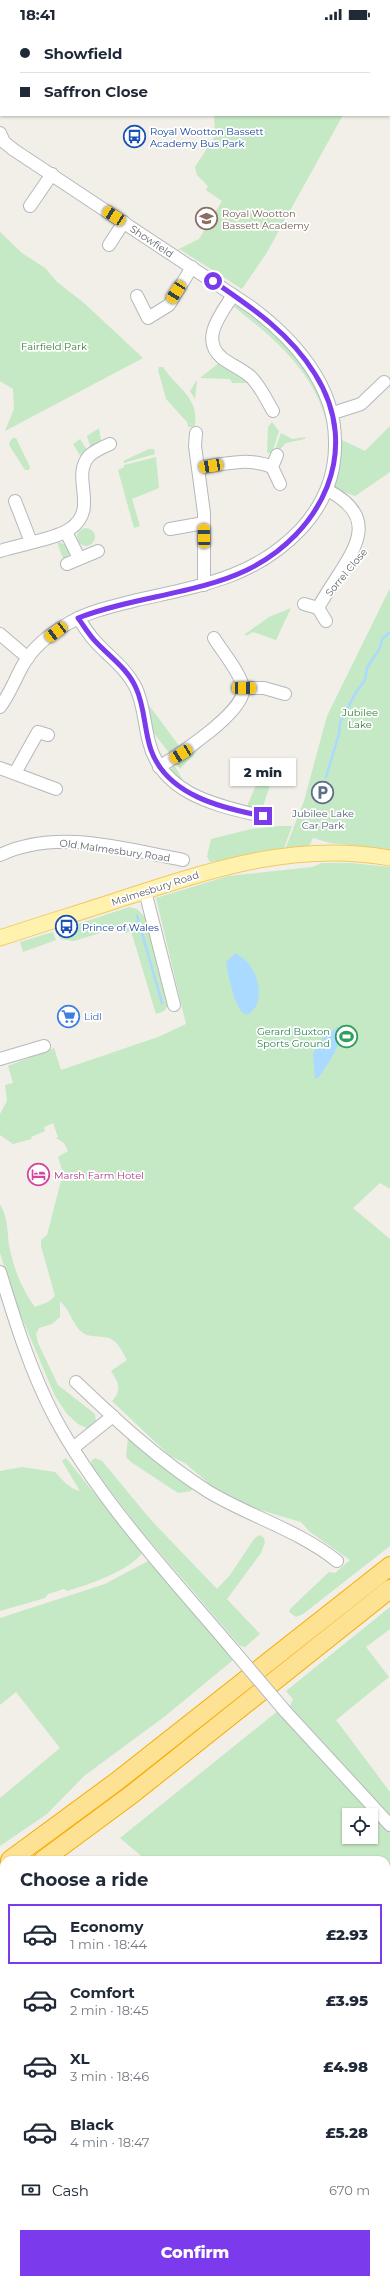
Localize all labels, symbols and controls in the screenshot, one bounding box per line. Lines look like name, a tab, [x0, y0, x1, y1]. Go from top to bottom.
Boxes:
text: 18:41	[20, 5, 56, 24]
text: Showfield	[44, 44, 122, 63]
text: Saffron Close	[44, 82, 148, 101]
bus stop icon: Royal Wootton Bassett Academy Bus Park	[122, 124, 148, 150]
place label: Royal Wootton Bassett Academy Bus Park	[150, 125, 264, 150]
car	[101, 204, 127, 228]
school or university icon: Royal Wootton Bassett Academy	[194, 206, 220, 232]
place label: Royal Wootton Bassett Academy	[222, 207, 310, 232]
street label: Showfield	[128, 222, 176, 261]
route start	[204, 272, 222, 290]
car	[164, 279, 188, 305]
park label: Fairfield Park	[21, 340, 87, 353]
car	[198, 458, 224, 474]
car	[198, 524, 210, 548]
street label: Sorrel Close	[323, 546, 370, 599]
car	[43, 620, 69, 644]
car	[232, 682, 256, 694]
park label: Jubilee Lake	[341, 706, 378, 731]
car	[168, 743, 194, 765]
callout: 2 min	[230, 758, 296, 786]
text: 2 min	[244, 764, 282, 780]
parking icon: Jubilee Lake Car Park	[310, 780, 336, 806]
route end	[254, 807, 272, 825]
place label: Jubilee Lake Car Park	[291, 807, 354, 832]
street label: Old Malmesbury Road	[59, 836, 171, 865]
street label: Malmesbury Road	[110, 868, 201, 909]
bus stop icon: Prince of Wales	[54, 914, 80, 940]
place label: Prince of Wales	[82, 921, 159, 934]
supermarket icon: Lidl	[56, 1003, 82, 1029]
place label: Lidl	[84, 1010, 102, 1023]
sports icon: Gerard Buxton Sports Ground	[333, 1024, 359, 1050]
place label: Gerard Buxton Sports Ground	[257, 1025, 330, 1050]
hotel icon: Marsh Farm Hotel	[26, 1162, 52, 1188]
place label: Marsh Farm Hotel	[54, 1169, 144, 1182]
map controls	[342, 1808, 378, 1844]
button: locate	[342, 1808, 378, 1844]
text: Choose a ride	[20, 1869, 148, 1891]
icon: car	[22, 1916, 58, 1952]
text: Economy	[70, 1917, 143, 1936]
text: £2.93	[326, 1925, 368, 1944]
text: 1 min · 18:44	[70, 1936, 147, 1952]
icon: car	[22, 1982, 58, 2018]
text: Comfort	[70, 1983, 135, 2002]
text: £3.95	[326, 1991, 368, 2010]
text: 2 min · 18:45	[70, 2002, 149, 2018]
icon: car	[22, 2048, 58, 2084]
text: XL	[70, 2049, 89, 2068]
text: £4.98	[323, 2057, 368, 2076]
text: 3 min · 18:46	[70, 2068, 149, 2084]
icon: car	[22, 2114, 58, 2150]
text: Black	[70, 2115, 114, 2134]
text: £5.28	[326, 2123, 368, 2142]
text: 4 min · 18:47	[70, 2134, 150, 2150]
icon: cash	[20, 2179, 42, 2201]
text: Cash	[52, 2181, 89, 2200]
text: 670 m	[329, 2182, 370, 2198]
button: Confirm	[20, 2230, 370, 2276]

